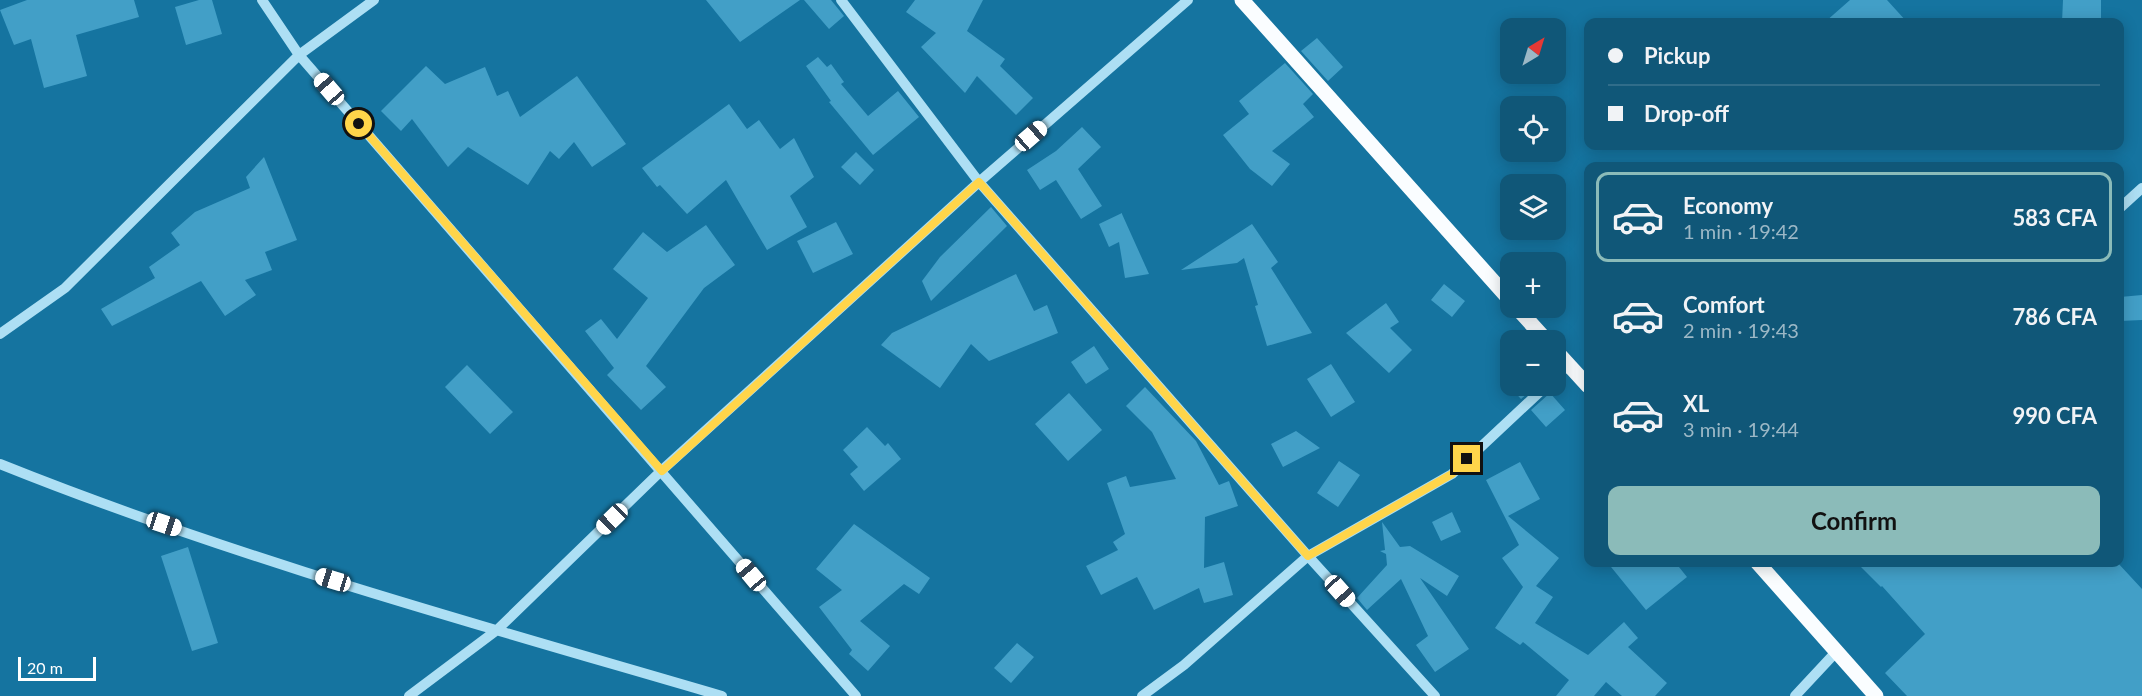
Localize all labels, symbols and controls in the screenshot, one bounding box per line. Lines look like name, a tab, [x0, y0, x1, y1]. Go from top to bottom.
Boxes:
north arrow	[1500, 18, 1566, 84]
map controls	[1500, 18, 1566, 396]
text: Pickup	[1644, 42, 1710, 69]
car	[310, 70, 348, 108]
button: locate	[1500, 96, 1566, 162]
text: Drop-off	[1644, 100, 1729, 127]
route start	[345, 110, 372, 137]
car	[1012, 117, 1050, 155]
button: layers	[1500, 174, 1566, 240]
icon: car	[1611, 190, 1665, 244]
text: Economy	[1683, 192, 1773, 219]
text: 583 CFA	[2012, 204, 2097, 231]
text: 1 min · 19:42	[1683, 219, 1799, 243]
button: +	[1500, 252, 1566, 318]
icon: car	[1611, 289, 1665, 343]
text: Comfort	[1683, 291, 1765, 318]
text: 786 CFA	[2012, 303, 2097, 330]
text: 2 min · 19:43	[1683, 318, 1799, 342]
button: −	[1500, 330, 1566, 396]
icon: car	[1611, 388, 1665, 442]
text: XL	[1683, 390, 1709, 417]
text: 990 CFA	[2012, 402, 2097, 429]
text: 3 min · 19:44	[1683, 417, 1799, 441]
route end	[1453, 445, 1480, 472]
button: Confirm	[1608, 486, 2100, 555]
car	[593, 500, 631, 538]
car	[144, 510, 184, 538]
car	[733, 555, 769, 595]
car	[313, 566, 353, 594]
car	[1321, 572, 1359, 610]
scale bar	[18, 654, 96, 682]
text: 20 m	[27, 658, 63, 677]

